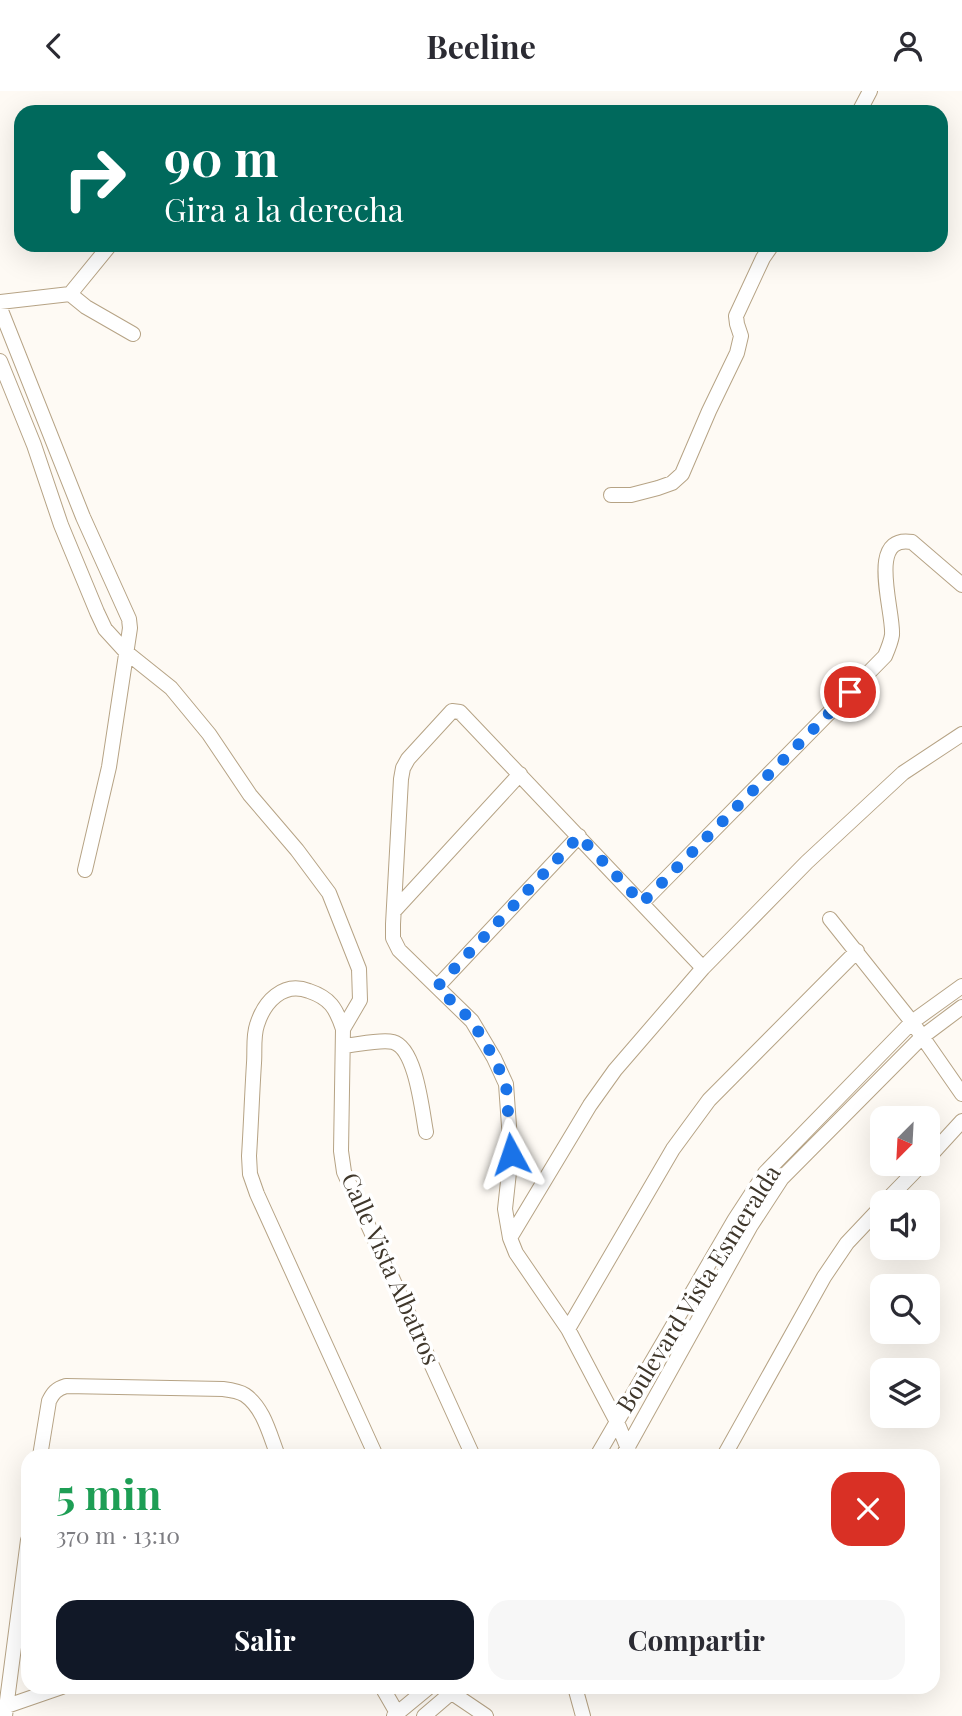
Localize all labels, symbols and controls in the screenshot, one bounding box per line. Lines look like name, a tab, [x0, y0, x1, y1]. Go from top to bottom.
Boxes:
text: Beeline	[426, 24, 536, 67]
icon: back	[35, 27, 73, 65]
icon: person	[889, 27, 927, 65]
text: 90 m	[164, 124, 278, 189]
icon: right	[49, 133, 140, 224]
text: Gira a la derecha	[164, 187, 404, 230]
pin	[820, 662, 880, 722]
icon: arrive	[831, 673, 869, 711]
north arrow	[870, 1106, 940, 1176]
map controls	[870, 1106, 940, 1428]
position arrow	[474, 1117, 548, 1191]
street label: Boulevard Vista Esmeralda	[608, 1158, 787, 1418]
street label: Calle Vista Albatros	[335, 1167, 449, 1369]
button: sound	[870, 1190, 940, 1260]
button: search	[870, 1274, 940, 1344]
button: layers	[870, 1358, 940, 1428]
text: 5 min	[56, 1465, 161, 1521]
button: close	[831, 1472, 905, 1546]
text: 370 m · 13:10	[56, 1519, 180, 1550]
button: Salir	[56, 1600, 474, 1680]
button: Compartir	[488, 1600, 905, 1680]

